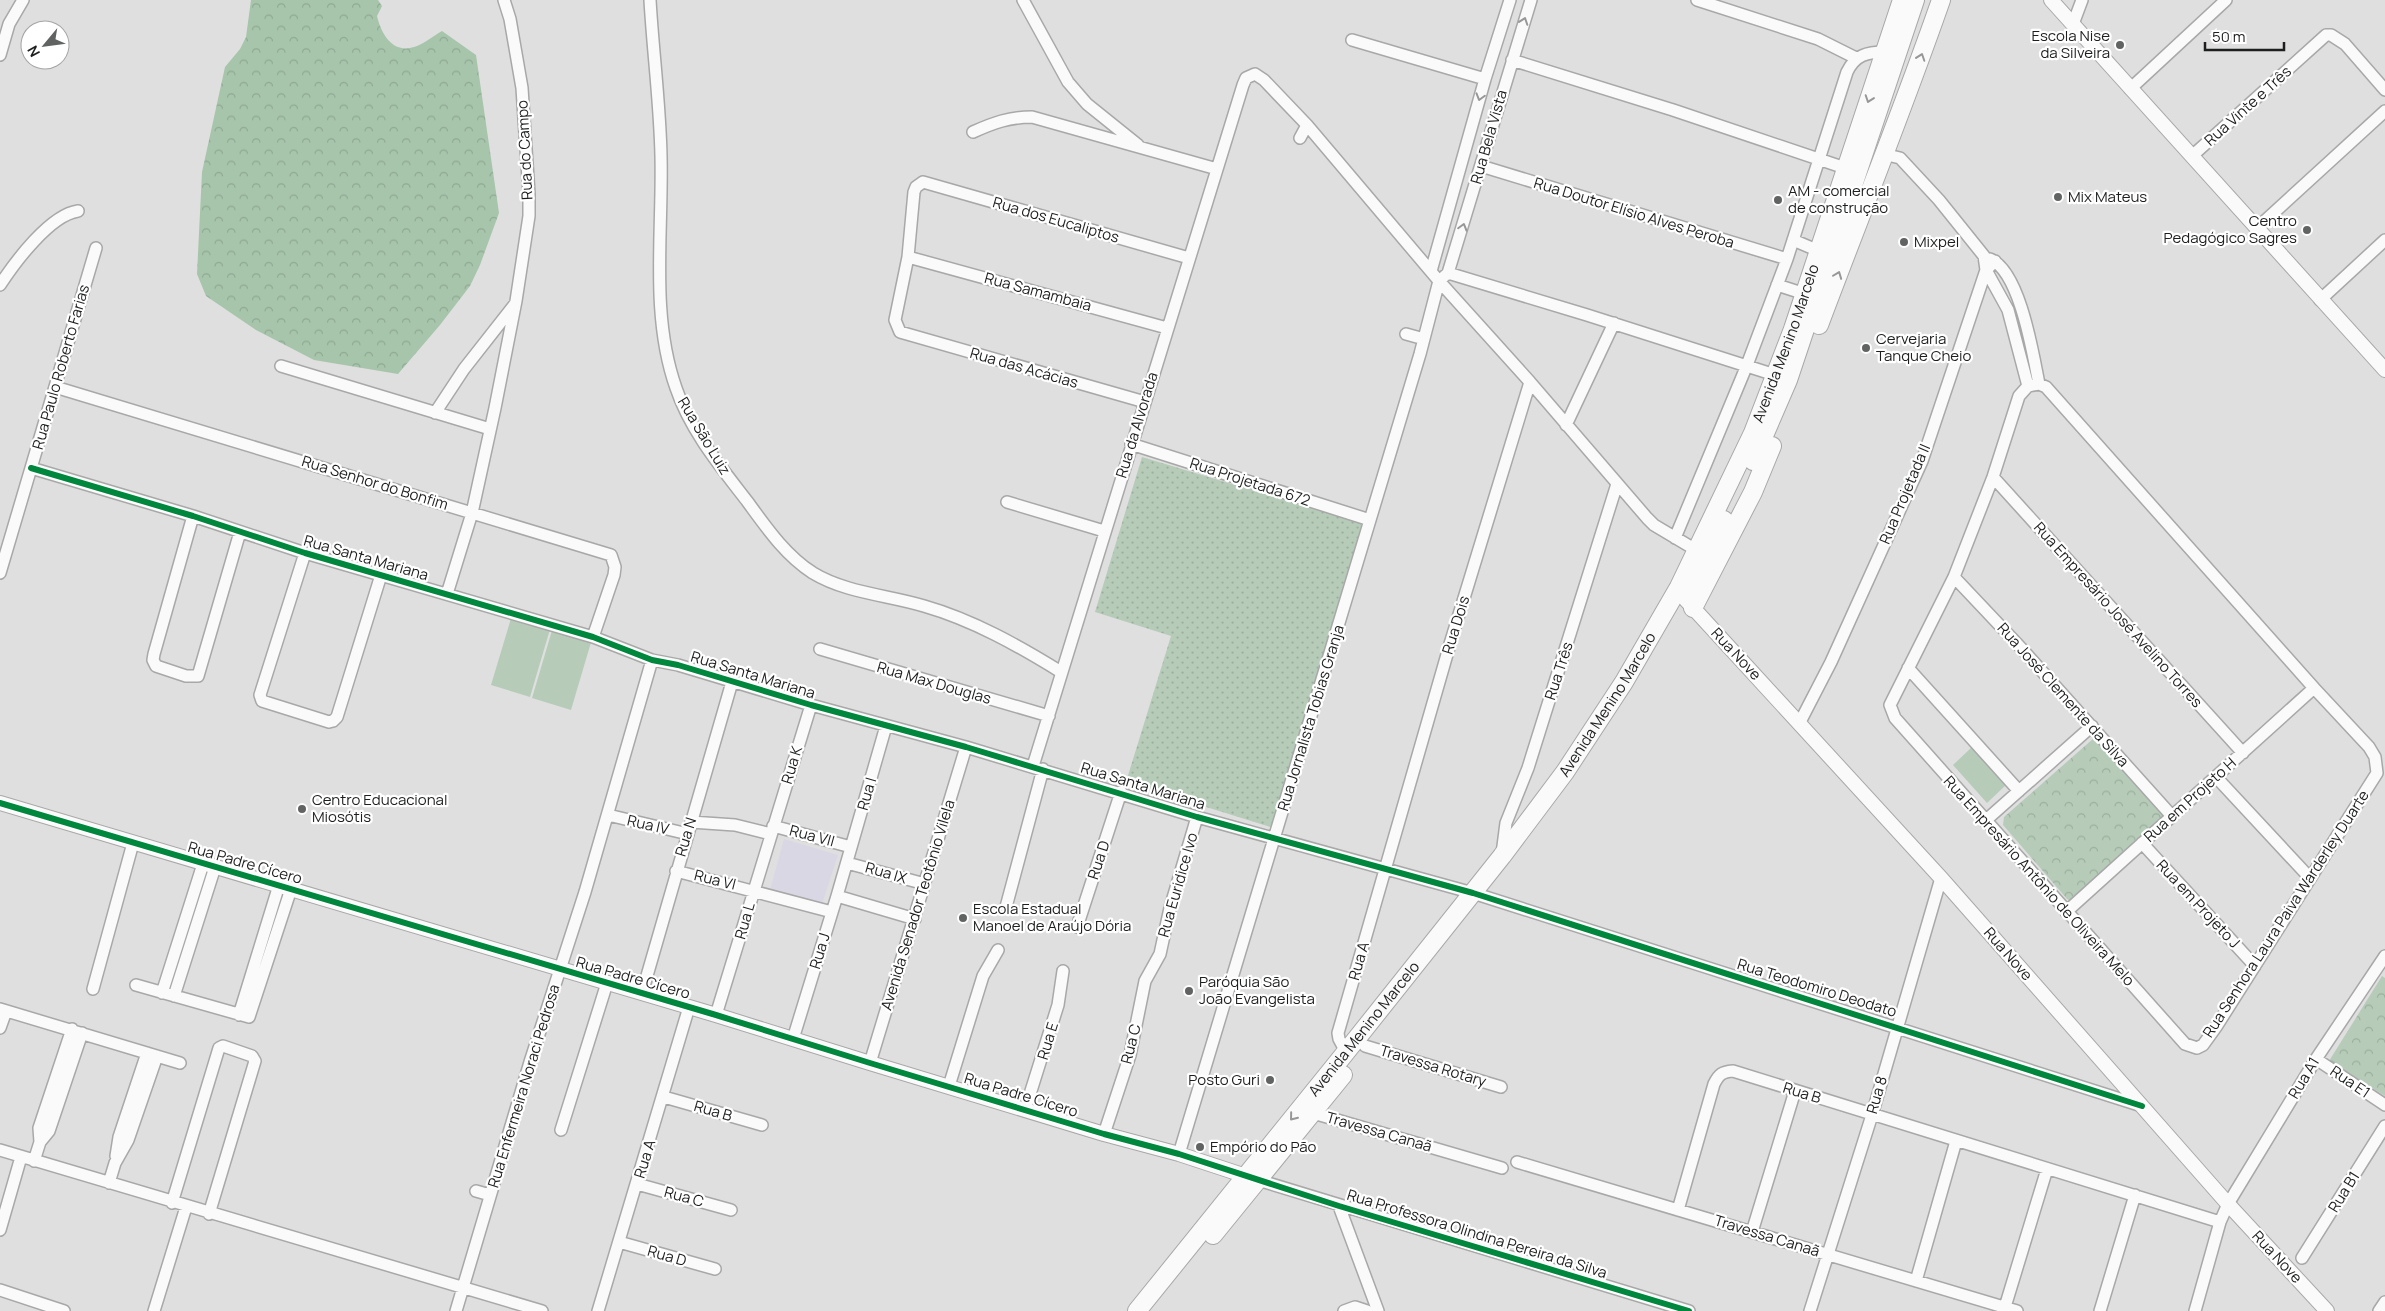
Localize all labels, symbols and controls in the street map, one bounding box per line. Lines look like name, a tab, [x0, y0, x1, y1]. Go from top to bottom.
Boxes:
one-way arrow	[1518, 17, 1528, 26]
north arrow	[20, 20, 70, 70]
scale bar	[2205, 20, 2284, 52]
place label: Escola Nise da Silveira	[2031, 25, 2110, 63]
text: 50 m	[2212, 26, 2246, 47]
marker: Escola Nise da Silveira	[2114, 39, 2126, 51]
text: N	[22, 43, 44, 61]
one-way arrow	[1915, 54, 1925, 62]
street label: Rua Vinte e Três	[2200, 61, 2296, 150]
street label: Rua Bela Vista	[1465, 87, 1512, 186]
one-way arrow	[1475, 92, 1486, 101]
one-way arrow	[1865, 94, 1875, 102]
street label: Rua do Campo	[511, 99, 538, 201]
street label: Rua Doutor Elísio Alves Peroba	[1531, 172, 1737, 253]
place label: AM - comercial de construção	[1788, 180, 1889, 218]
place label: Mix Mateus	[2068, 186, 2147, 207]
street label: Rua dos Eucaliptos	[990, 191, 1122, 248]
marker: Mix Mateus	[2052, 191, 2064, 203]
marker: AM - comercial de construção	[1772, 194, 1784, 206]
place label: Centro Pedagógico Sagres	[2164, 210, 2297, 248]
one-way arrow	[1458, 224, 1468, 232]
marker: Centro Pedagógico Sagres	[2301, 224, 2313, 236]
place label: Mixpel	[1914, 231, 1959, 252]
marker: Mixpel	[1898, 236, 1910, 248]
street label: Avenida Menino Marcelo	[1747, 261, 1824, 426]
street label: Rua Samambaia	[982, 267, 1094, 316]
one-way arrow	[1832, 271, 1842, 279]
street label: Rua Paulo Roberto Farias	[27, 282, 94, 452]
place label: Cervejaria Tanque Cheio	[1876, 328, 1972, 366]
street label: Rua das Acácias	[968, 342, 1081, 393]
marker: Cervejaria Tanque Cheio	[1860, 342, 1872, 354]
street label: Rua da Alvorada	[1110, 369, 1163, 480]
street label: Rua São Luiz	[673, 393, 736, 479]
street label: Rua Projetada II	[1874, 440, 1935, 547]
street label: Rua Senhor do Bonfim	[299, 450, 451, 515]
street label: Rua Projetada 672	[1187, 452, 1313, 511]
street label: Rua Empresário José Avelino Torres	[2029, 517, 2208, 712]
street label: Rua Santa Mariana	[301, 530, 431, 585]
street label: Rua Dois	[1437, 593, 1474, 657]
street label: Rua José Clemente da Silva	[1993, 618, 2134, 771]
street label: Rua Jornalista Tobias Granja	[1272, 622, 1349, 814]
street label: Rua Nove	[1707, 623, 1766, 685]
street label: Avenida Menino Marcelo	[1554, 628, 1661, 781]
street label: Rua Três	[1539, 639, 1578, 703]
street label: Rua Santa Mariana	[688, 646, 818, 703]
street label: Rua Max Douglas	[875, 656, 994, 709]
street label: Rua K	[776, 743, 807, 786]
street label: Rua em Projeto H	[2139, 753, 2240, 847]
street label: Rua Santa Mariana	[1078, 757, 1208, 814]
street label: Rua Empresário Antônio de Oliveira Melo	[1939, 771, 2140, 990]
street label: Rua I	[852, 775, 881, 813]
street label: Rua Senhora Laura Paiva Warderley Duarte	[2197, 786, 2374, 1042]
place label: Centro Educacional Miosótis	[312, 789, 447, 827]
street label: Avenida Senador Teotônio Vilela	[875, 797, 960, 1013]
marker: Centro Educacional Miosótis	[296, 803, 308, 815]
street label: Rua IV	[625, 810, 671, 839]
street label: Rua N	[670, 815, 701, 859]
street label: Rua VII	[787, 819, 837, 852]
street label: Rua Euridice Ivo	[1153, 830, 1203, 940]
street label: Rua Padre Cícero	[186, 836, 305, 889]
street label: Rua D	[1082, 838, 1115, 882]
street label: Rua em Projeto J	[2152, 855, 2245, 953]
street label: Rua IX	[863, 857, 909, 888]
street label: Rua VI	[692, 864, 738, 895]
place label: Escola Estadual Manoel de Araújo Dória	[973, 898, 1131, 936]
street label: Rua L	[729, 900, 760, 942]
marker: Escola Estadual Manoel de Araújo Dória	[957, 912, 969, 924]
street label: Rua Nove	[1979, 922, 2038, 985]
street label: Rua J	[804, 930, 835, 971]
street label: Rua A	[1343, 939, 1374, 983]
street label: Rua Padre Cícero	[574, 951, 693, 1004]
street label: Rua Teodomiro Deodato	[1735, 953, 1900, 1022]
street label: Avenida Menino Marcelo	[1303, 957, 1424, 1101]
place label: Paróquia São João Evangelista	[1199, 971, 1315, 1009]
street label: Rua Enfermeira Noraci Pedrosa	[483, 981, 565, 1190]
marker: Paróquia São João Evangelista	[1183, 985, 1195, 997]
street label: Rua E	[1032, 1019, 1063, 1062]
street label: Rua C	[1115, 1021, 1146, 1066]
street label: Travessa Rotary	[1377, 1039, 1489, 1092]
street label: Rua A1	[2283, 1053, 2324, 1102]
street label: Rua E1	[2326, 1061, 2374, 1103]
street label: Rua Padre Cícero	[962, 1067, 1081, 1122]
place label: Posto Guri	[1188, 1069, 1260, 1090]
marker: Posto Guri	[1264, 1074, 1276, 1086]
street label: Rua 8	[1861, 1074, 1892, 1116]
street label: Rua B	[1780, 1077, 1824, 1108]
street label: Rua B	[692, 1095, 735, 1126]
street label: Travessa Canaã	[1324, 1106, 1434, 1157]
one-way arrow	[1290, 1111, 1299, 1120]
place label: Empório do Pão	[1210, 1136, 1317, 1157]
street label: Rua A	[629, 1137, 660, 1181]
marker: Empório do Pão	[1194, 1141, 1206, 1153]
street label: Rua B1	[2323, 1167, 2364, 1216]
street label: Rua C	[662, 1181, 707, 1212]
street label: Rua Professora Olindina Pereira da Silva	[1345, 1184, 1610, 1283]
street label: Travessa Canaã	[1712, 1210, 1822, 1262]
street label: Rua Nove	[2248, 1226, 2307, 1288]
street label: Rua D	[645, 1240, 689, 1271]

